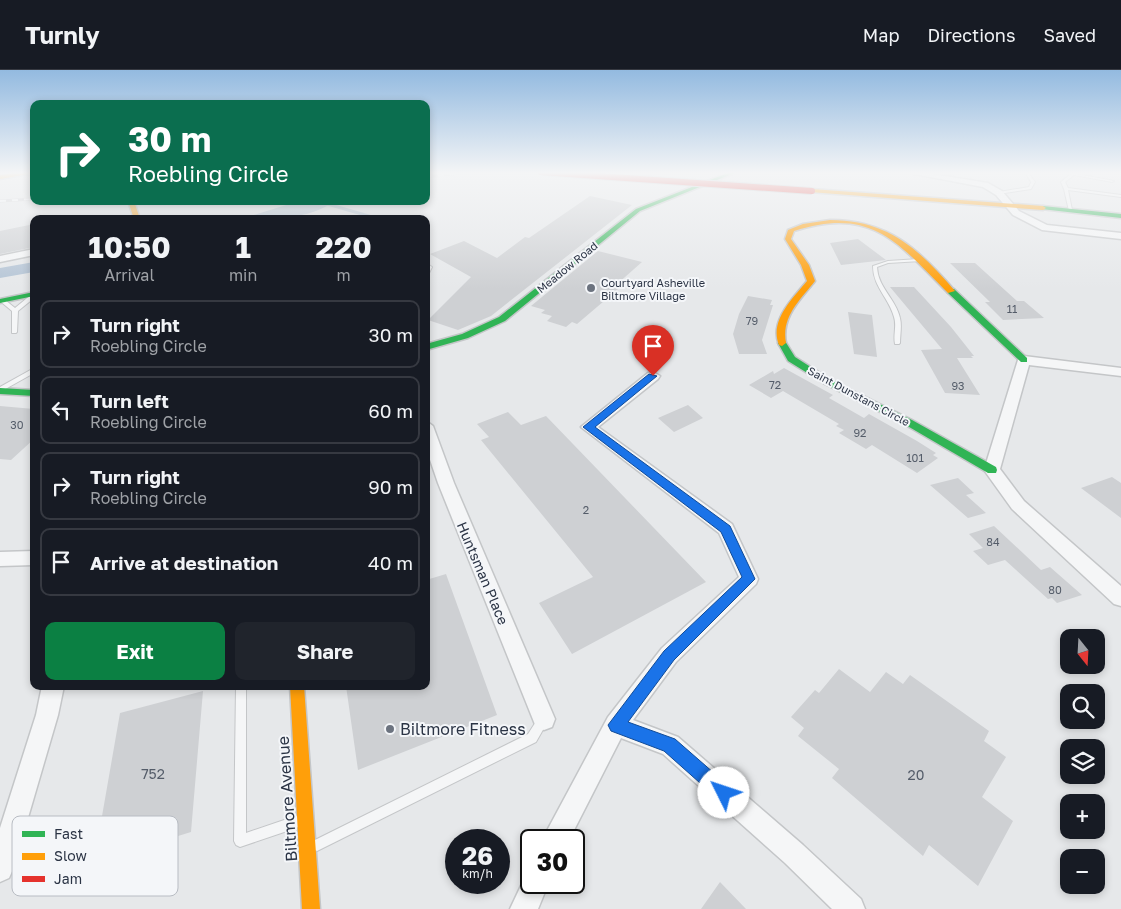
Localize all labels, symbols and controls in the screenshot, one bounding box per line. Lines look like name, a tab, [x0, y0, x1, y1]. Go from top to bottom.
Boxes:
text: Turnly	[25, 20, 100, 49]
text: Map	[863, 24, 899, 46]
text: Directions	[927, 24, 1015, 46]
text: Saved	[1043, 24, 1096, 46]
text: 30 m	[128, 118, 211, 160]
icon: right	[45, 120, 110, 185]
text: Roebling Circle	[128, 160, 289, 187]
text: 10:50	[88, 229, 171, 265]
text: 1	[235, 229, 251, 265]
text: 220	[316, 229, 372, 265]
street label: Meadow Road	[534, 239, 600, 295]
text: Arrival	[104, 265, 155, 285]
text: min	[229, 265, 257, 285]
text: m	[337, 265, 351, 285]
place label: Courtyard Asheville Biltmore Village	[601, 276, 705, 302]
marker: Courtyard Asheville Biltmore Village	[585, 282, 597, 294]
house number: 11	[1007, 302, 1017, 315]
text: Turn right	[90, 313, 180, 336]
house number: 79	[746, 314, 758, 327]
icon: right	[47, 320, 75, 348]
text: 30 m	[369, 323, 413, 346]
pin	[632, 325, 674, 376]
icon: arrive	[639, 332, 667, 360]
text: Roebling Circle	[90, 336, 207, 356]
street label: Saint Dunstans Circle	[806, 364, 912, 428]
house number: 72	[769, 378, 781, 391]
house number: 93	[951, 379, 965, 392]
text: Turn left	[90, 389, 169, 412]
icon: left	[47, 396, 75, 424]
text: 60 m	[368, 399, 413, 422]
text: Roebling Circle	[90, 412, 207, 432]
house number: 30	[10, 418, 24, 431]
house number: 92	[853, 426, 867, 439]
house number: 101	[906, 451, 924, 464]
text: Turn right	[90, 465, 180, 488]
icon: right	[47, 472, 75, 500]
text: 90 m	[368, 475, 413, 498]
text: Roebling Circle	[90, 488, 207, 508]
house number: 2	[583, 503, 589, 516]
street label: Huntsman Place	[454, 519, 512, 627]
house number: 84	[986, 535, 1000, 548]
icon: arrive	[47, 548, 75, 576]
text: Arrive at destination	[90, 551, 278, 574]
text: 40 m	[368, 551, 413, 574]
house number: 80	[1048, 583, 1062, 596]
button: Exit	[45, 622, 225, 680]
button: Share	[235, 622, 415, 680]
north arrow	[1060, 629, 1105, 674]
map controls	[1060, 629, 1105, 894]
button: search	[1060, 684, 1105, 729]
place label: Biltmore Fitness	[400, 719, 526, 739]
marker: Biltmore Fitness	[384, 723, 396, 735]
street label: Biltmore Avenue	[273, 736, 301, 862]
button: layers	[1060, 739, 1105, 784]
house number: 752	[141, 765, 165, 782]
position arrow	[697, 766, 749, 818]
house number: 20	[908, 766, 924, 783]
button: +	[1060, 794, 1105, 839]
legend	[12, 816, 178, 896]
text: Fast	[54, 825, 83, 842]
speed limit sign: 30	[520, 829, 585, 894]
text: 26	[462, 840, 493, 871]
text: Slow	[54, 847, 87, 864]
button: −	[1060, 849, 1105, 894]
text: km/h	[462, 866, 493, 881]
text: Jam	[54, 870, 82, 887]

